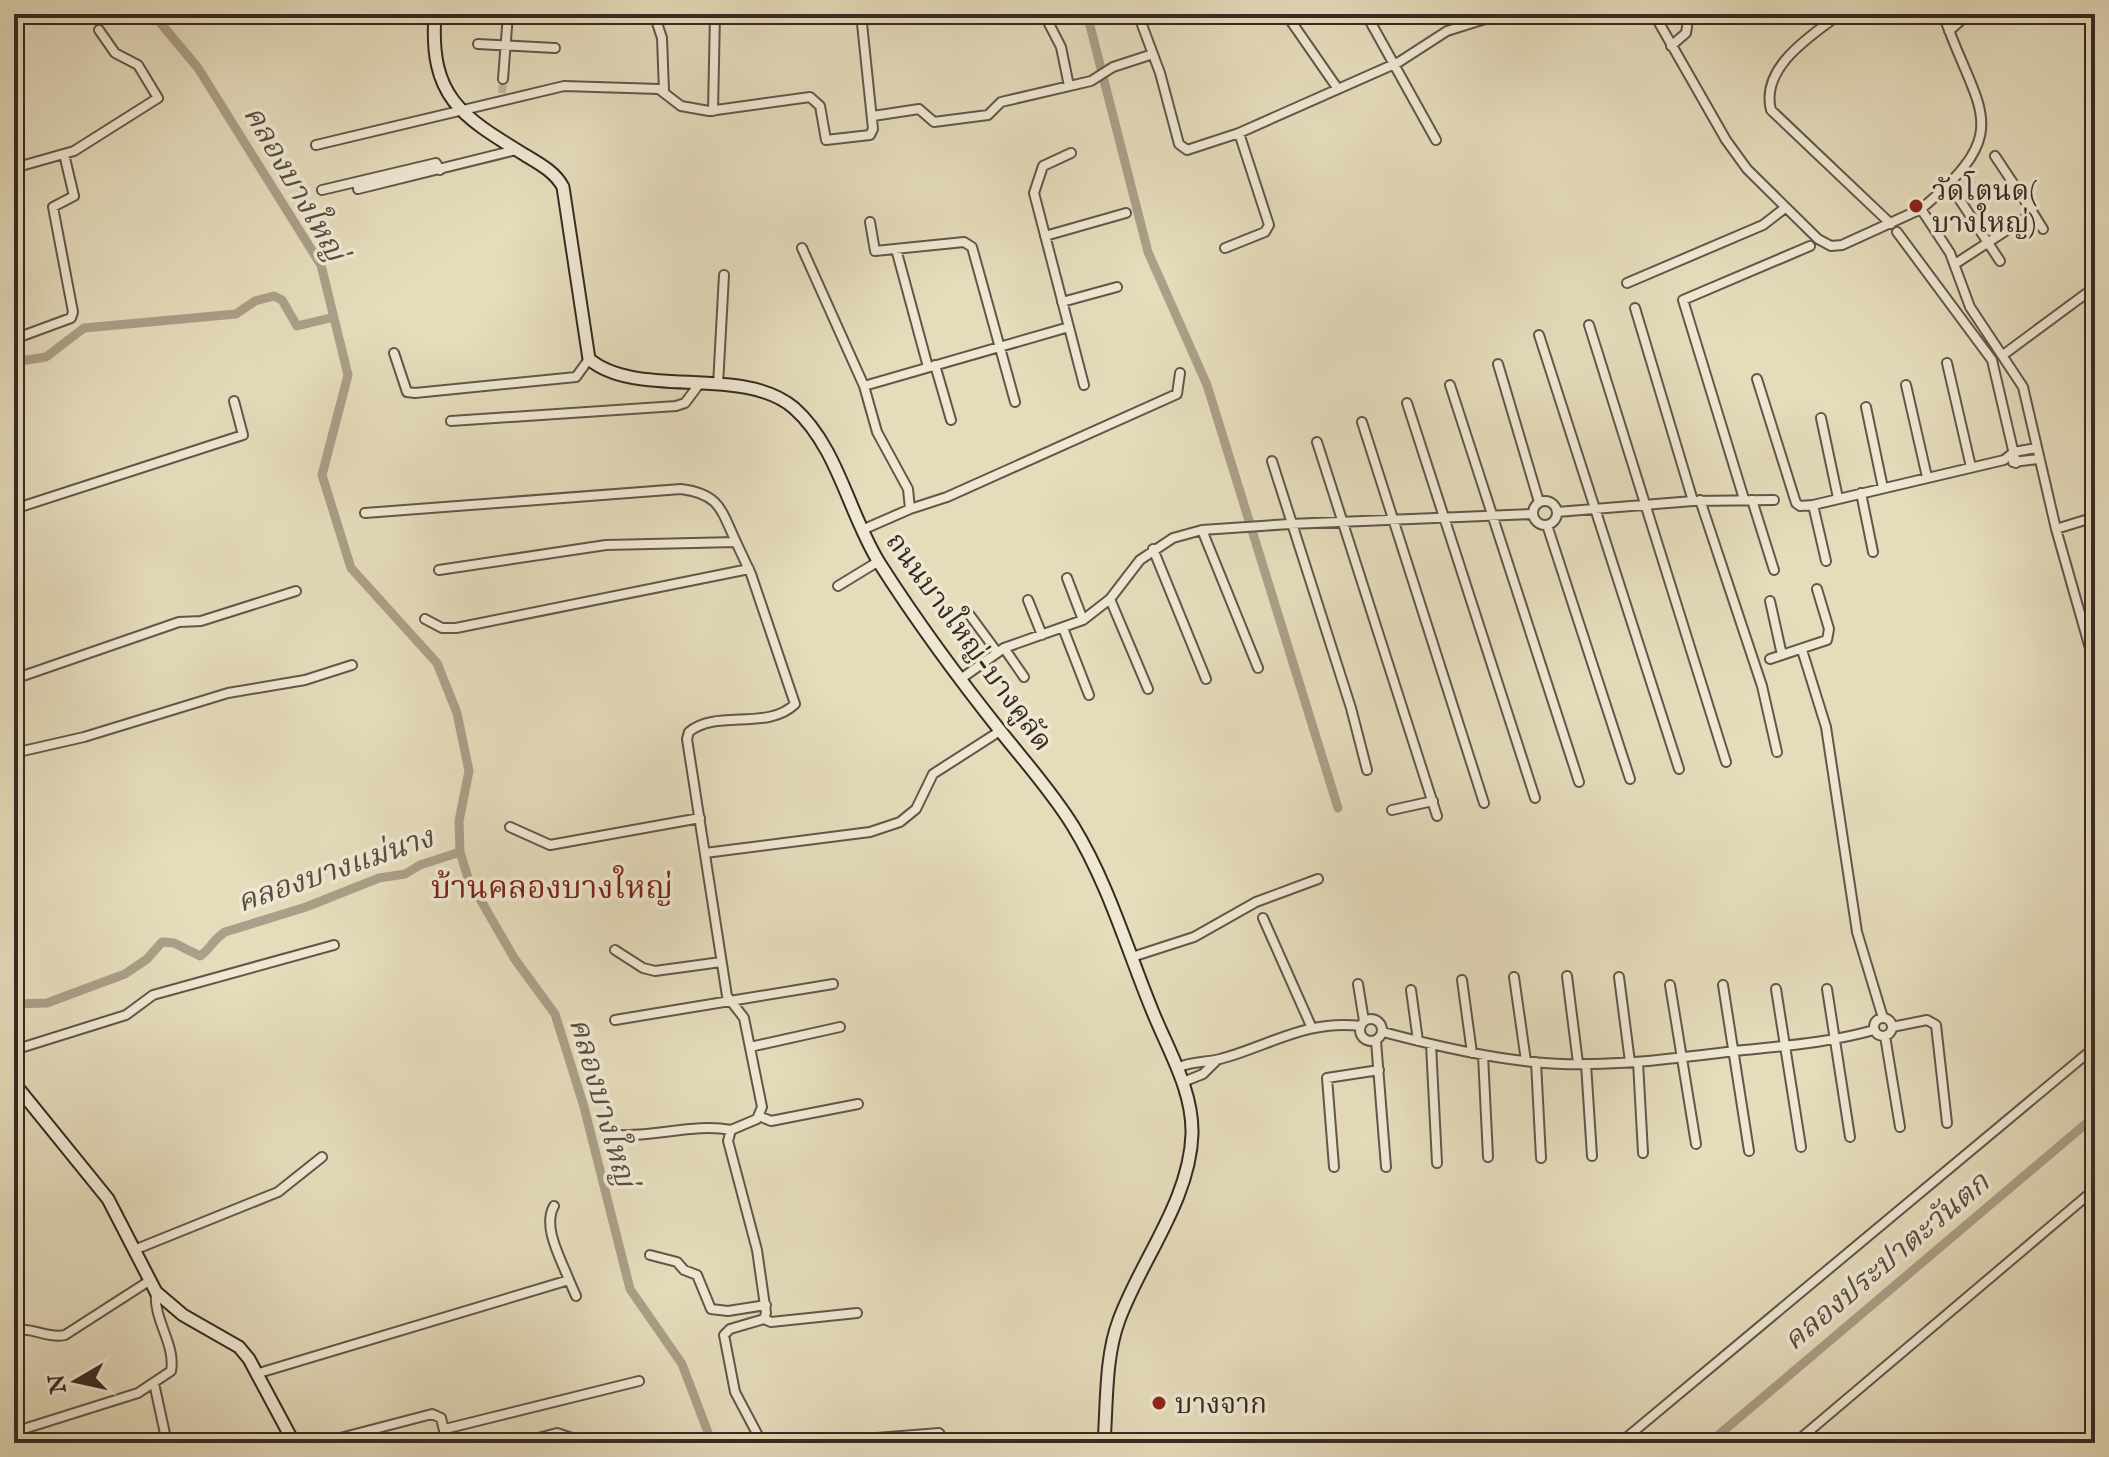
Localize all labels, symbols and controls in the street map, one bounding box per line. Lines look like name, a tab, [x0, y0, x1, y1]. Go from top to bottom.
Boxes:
water label: คลองบางใหญ่	[233, 97, 359, 272]
place label: วัดโตนด( บางใหญ่)	[1932, 171, 2037, 242]
marker: วัดโตนด( บางใหญ่)	[1907, 197, 1925, 215]
street label: ถนนบางใหญ่-บางคูลัด	[877, 524, 1062, 759]
water label: คลองบางแม่นาง	[232, 819, 440, 922]
district label: บ้านคลองบางใหญ่	[431, 865, 673, 910]
water label: คลองบางใหญ่	[559, 1013, 648, 1195]
water label: คลองประปาตะวันตก	[1776, 1165, 1999, 1360]
north arrow	[36, 1341, 116, 1421]
text: N	[43, 1372, 74, 1396]
place label: บางจาก	[1175, 1388, 1267, 1423]
marker: บางจาก	[1150, 1394, 1168, 1412]

